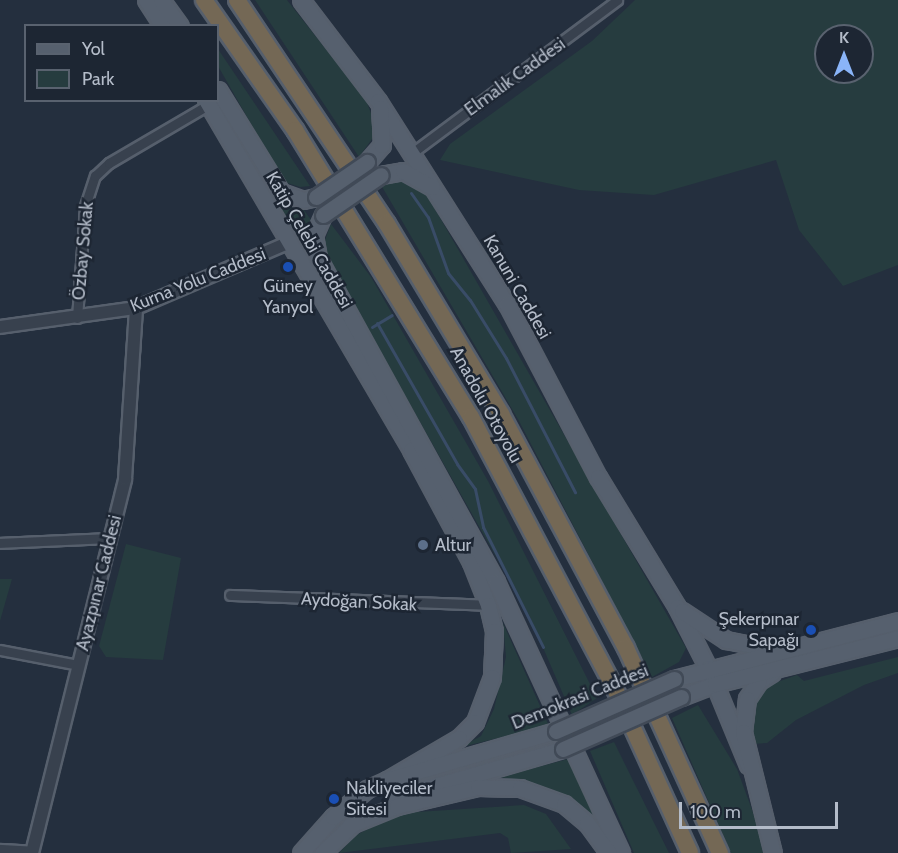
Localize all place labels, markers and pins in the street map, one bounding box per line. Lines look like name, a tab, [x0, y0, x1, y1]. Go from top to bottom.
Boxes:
marker: Güney Yanyol	[281, 260, 295, 274]
place label: Güney Yanyol	[263, 276, 313, 318]
place label: Altur	[435, 534, 471, 556]
marker: Altur	[416, 538, 430, 552]
place label: Şekerpınar Sapağı	[718, 609, 799, 652]
marker: Şekerpınar Sapağı	[804, 623, 818, 637]
place label: Nakliyeciler Sitesi	[346, 778, 432, 820]
marker: Nakliyeciler Sitesi	[327, 792, 341, 806]

